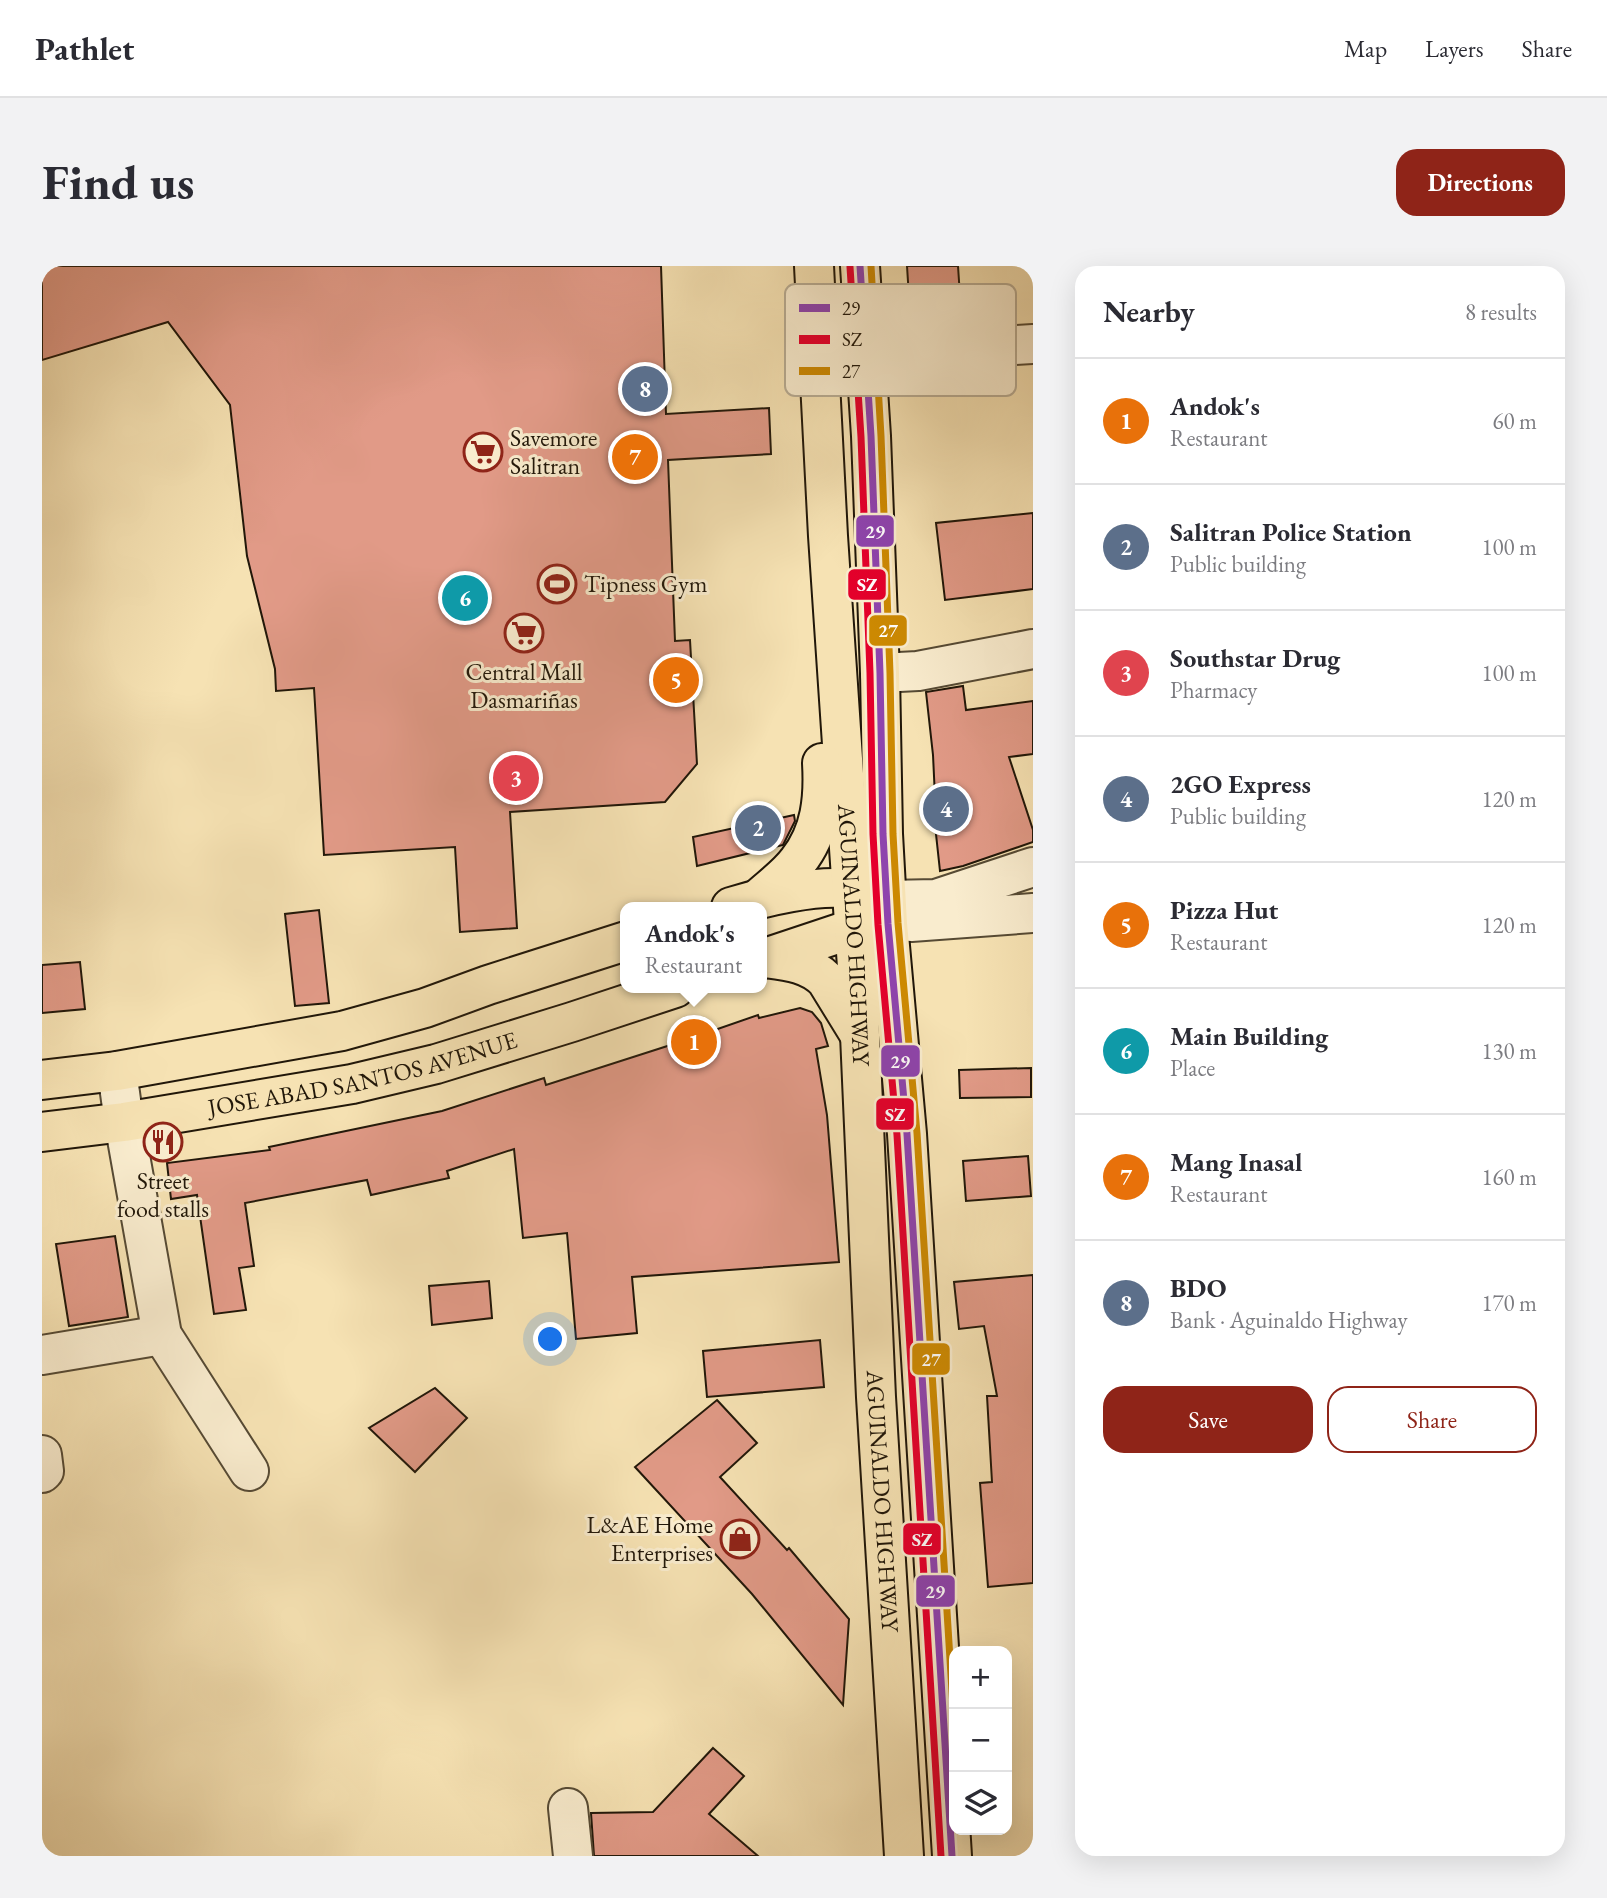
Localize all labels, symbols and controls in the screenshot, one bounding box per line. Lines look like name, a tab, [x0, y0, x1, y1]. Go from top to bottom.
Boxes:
text: Pathlet	[35, 27, 134, 70]
text: Map	[1344, 33, 1387, 64]
text: Layers	[1425, 33, 1484, 64]
text: Share	[1522, 33, 1572, 64]
button: Directions	[1396, 149, 1565, 216]
text: Find us	[42, 150, 194, 214]
legend	[785, 284, 1016, 396]
text: Nearby	[1103, 292, 1195, 331]
text: 29	[842, 296, 860, 321]
text: 8 results	[1465, 297, 1537, 327]
text: SZ	[842, 327, 863, 352]
text: 27	[842, 359, 861, 384]
pin: 8	[622, 363, 668, 415]
text: Andok's	[1170, 389, 1260, 423]
text: 1	[1120, 406, 1132, 436]
text: 60 m	[1492, 406, 1537, 436]
place label: Savemore Salitran	[510, 422, 597, 481]
text: Restaurant	[1170, 423, 1268, 453]
supermarket icon: Savemore Salitran	[462, 431, 504, 473]
pin: 7	[612, 431, 658, 483]
line badge: 29	[855, 514, 895, 548]
text: Salitran Police Station	[1170, 515, 1412, 549]
text: 29	[865, 519, 885, 544]
text: 2	[1120, 532, 1132, 562]
text: 100 m	[1481, 532, 1537, 562]
text: Public building	[1170, 549, 1306, 579]
sports icon: Tipness Gym	[536, 563, 578, 605]
place label: Tipness Gym	[584, 568, 708, 599]
line badge: SZ	[847, 568, 887, 601]
pin: 6	[442, 572, 488, 624]
text: SZ	[857, 572, 878, 597]
supermarket icon: Central Mall Dasmariñas	[503, 612, 545, 654]
line badge: 27	[868, 614, 908, 647]
text: 27	[878, 618, 899, 643]
text: Southstar Drug	[1170, 641, 1340, 675]
pin: 5	[653, 654, 699, 706]
place label: Central Mall Dasmariñas	[466, 656, 583, 715]
text: 3	[1120, 658, 1132, 688]
text: 100 m	[1481, 658, 1537, 688]
text: Pharmacy	[1170, 675, 1257, 705]
pin: 3	[493, 752, 539, 804]
text: 2GO Express	[1170, 767, 1311, 801]
pin: 4	[923, 783, 969, 835]
text: 4	[1120, 784, 1132, 814]
text: 120 m	[1481, 784, 1537, 814]
text: Public building	[1170, 801, 1306, 831]
pin: 2	[735, 802, 781, 854]
street label: AGUINALDO HIGHWAY	[831, 802, 877, 1068]
text: Pizza Hut	[1170, 893, 1278, 927]
popup	[620, 902, 767, 993]
text: 5	[1120, 910, 1132, 940]
text: 120 m	[1481, 910, 1537, 940]
text: Andok's	[645, 916, 735, 950]
text: Restaurant	[1170, 927, 1268, 957]
text: Restaurant	[645, 950, 742, 980]
pin: 1	[671, 1016, 717, 1068]
text: Main Building	[1170, 1019, 1328, 1053]
street label: JOSE ABAD SANTOS AVENUE	[204, 1024, 521, 1123]
text: 6	[1120, 1036, 1132, 1066]
text: 130 m	[1481, 1036, 1537, 1066]
line badge: 29	[880, 1044, 921, 1078]
text: 29	[890, 1049, 910, 1074]
text: Place	[1170, 1053, 1215, 1083]
line badge: SZ	[875, 1097, 915, 1131]
text: SZ	[885, 1102, 906, 1127]
restaurant icon: Street food stalls	[142, 1121, 184, 1163]
text: Mang Inasal	[1170, 1145, 1302, 1179]
text: 7	[1120, 1162, 1132, 1192]
text: 160 m	[1481, 1162, 1537, 1192]
place label: Street food stalls	[117, 1165, 209, 1224]
text: Restaurant	[1170, 1179, 1268, 1209]
text: BDO	[1170, 1271, 1227, 1305]
text: 8	[1120, 1288, 1132, 1318]
text: 170 m	[1481, 1288, 1537, 1318]
text: Bank · Aguinaldo Highway	[1170, 1305, 1408, 1335]
your location	[533, 1322, 567, 1356]
line badge: 27	[911, 1342, 951, 1376]
text: 27	[921, 1347, 942, 1372]
street label: AGUINALDO HIGHWAY	[860, 1368, 906, 1634]
button: Save	[1103, 1386, 1313, 1453]
button: Share	[1327, 1386, 1537, 1453]
place label: L&AE Home Enterprises	[587, 1509, 713, 1568]
shop icon: L&AE Home Enterprises	[719, 1518, 761, 1560]
line badge: SZ	[902, 1522, 942, 1556]
text: SZ	[912, 1527, 933, 1552]
line badge: 29	[915, 1574, 956, 1608]
text: 29	[925, 1579, 945, 1604]
map controls	[949, 1646, 1012, 1835]
button: +	[949, 1646, 1012, 1709]
button: −	[949, 1709, 1012, 1772]
button: layers	[949, 1772, 1012, 1835]

